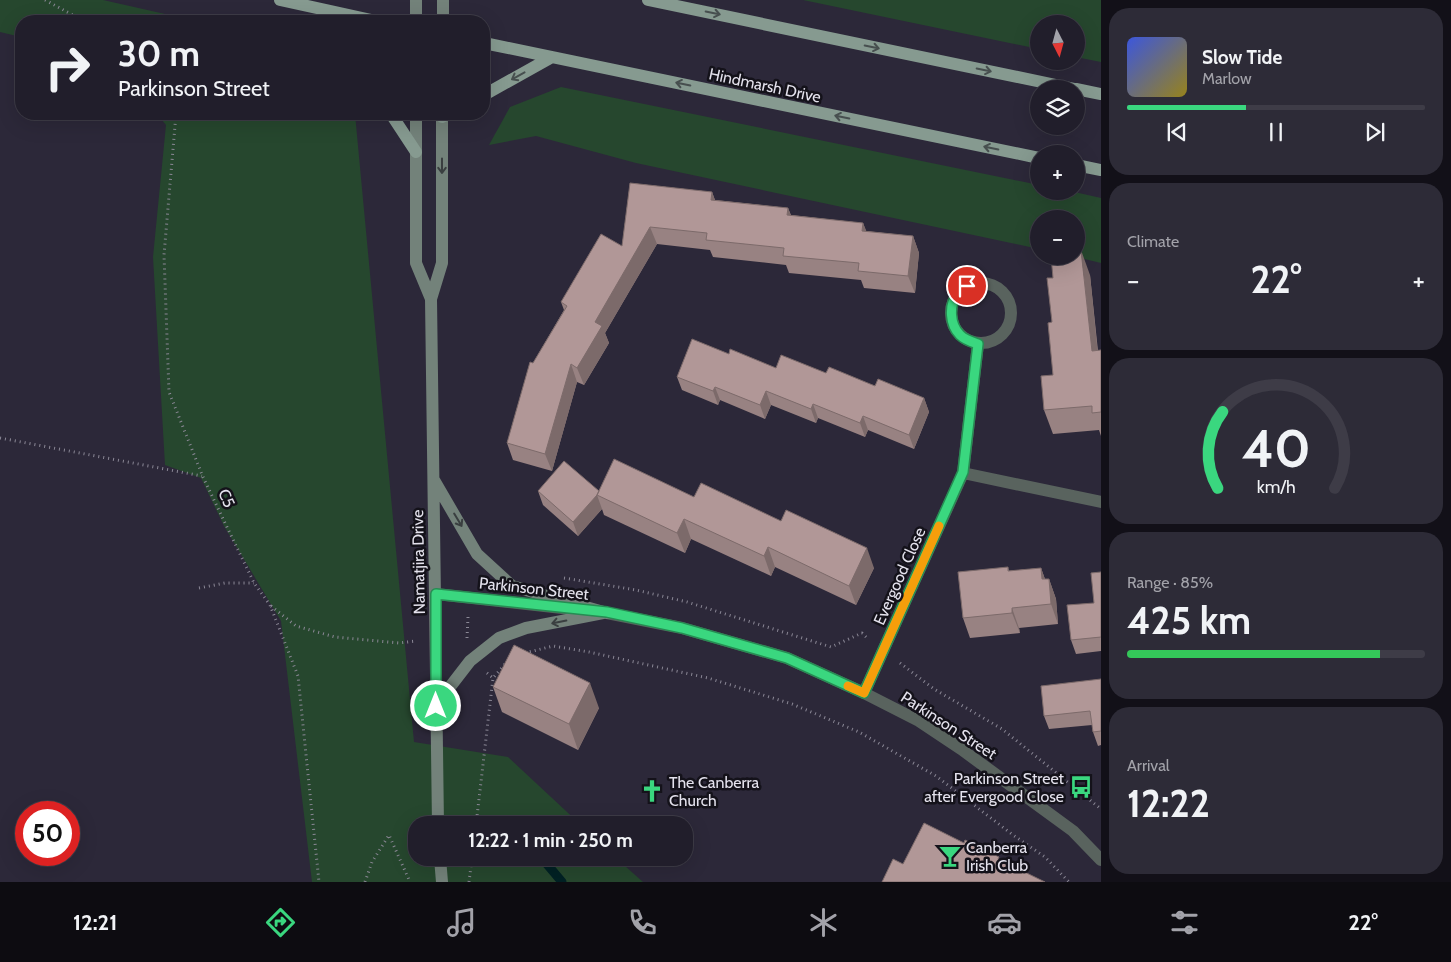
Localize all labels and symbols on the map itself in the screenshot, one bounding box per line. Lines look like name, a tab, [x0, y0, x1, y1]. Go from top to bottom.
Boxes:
one-way arrow	[704, 9, 720, 19]
north arrow	[1030, 15, 1085, 70]
one-way arrow	[864, 42, 880, 52]
street label: Hindmarsh Drive	[707, 64, 823, 107]
one-way arrow	[975, 66, 991, 75]
one-way arrow	[511, 72, 526, 81]
one-way arrow	[675, 79, 691, 88]
one-way arrow	[834, 112, 850, 121]
one-way arrow	[983, 143, 999, 152]
one-way arrow	[437, 158, 447, 174]
pin	[946, 265, 988, 307]
street label: C5	[214, 486, 239, 511]
street label: Namatjira Drive	[408, 510, 429, 614]
one-way arrow	[453, 512, 463, 526]
street label: Evergood Close	[869, 525, 929, 628]
street label: Parkinson Street	[478, 573, 590, 604]
one-way arrow	[552, 617, 568, 627]
position arrow	[409, 679, 461, 731]
street label: Parkinson Street	[897, 687, 1001, 764]
place label: Parkinson Street after Evergood Close	[924, 769, 1065, 806]
place label: The Canberra Church	[669, 773, 759, 810]
bus stop icon: Parkinson Street after Evergood Close	[1068, 774, 1094, 800]
church icon: The Canberra Church	[639, 778, 665, 804]
speed limit sign: 50	[15, 801, 80, 866]
place label: Canberra Irish Club	[966, 838, 1028, 875]
bar icon: Canberra Irish Club	[937, 843, 963, 869]

